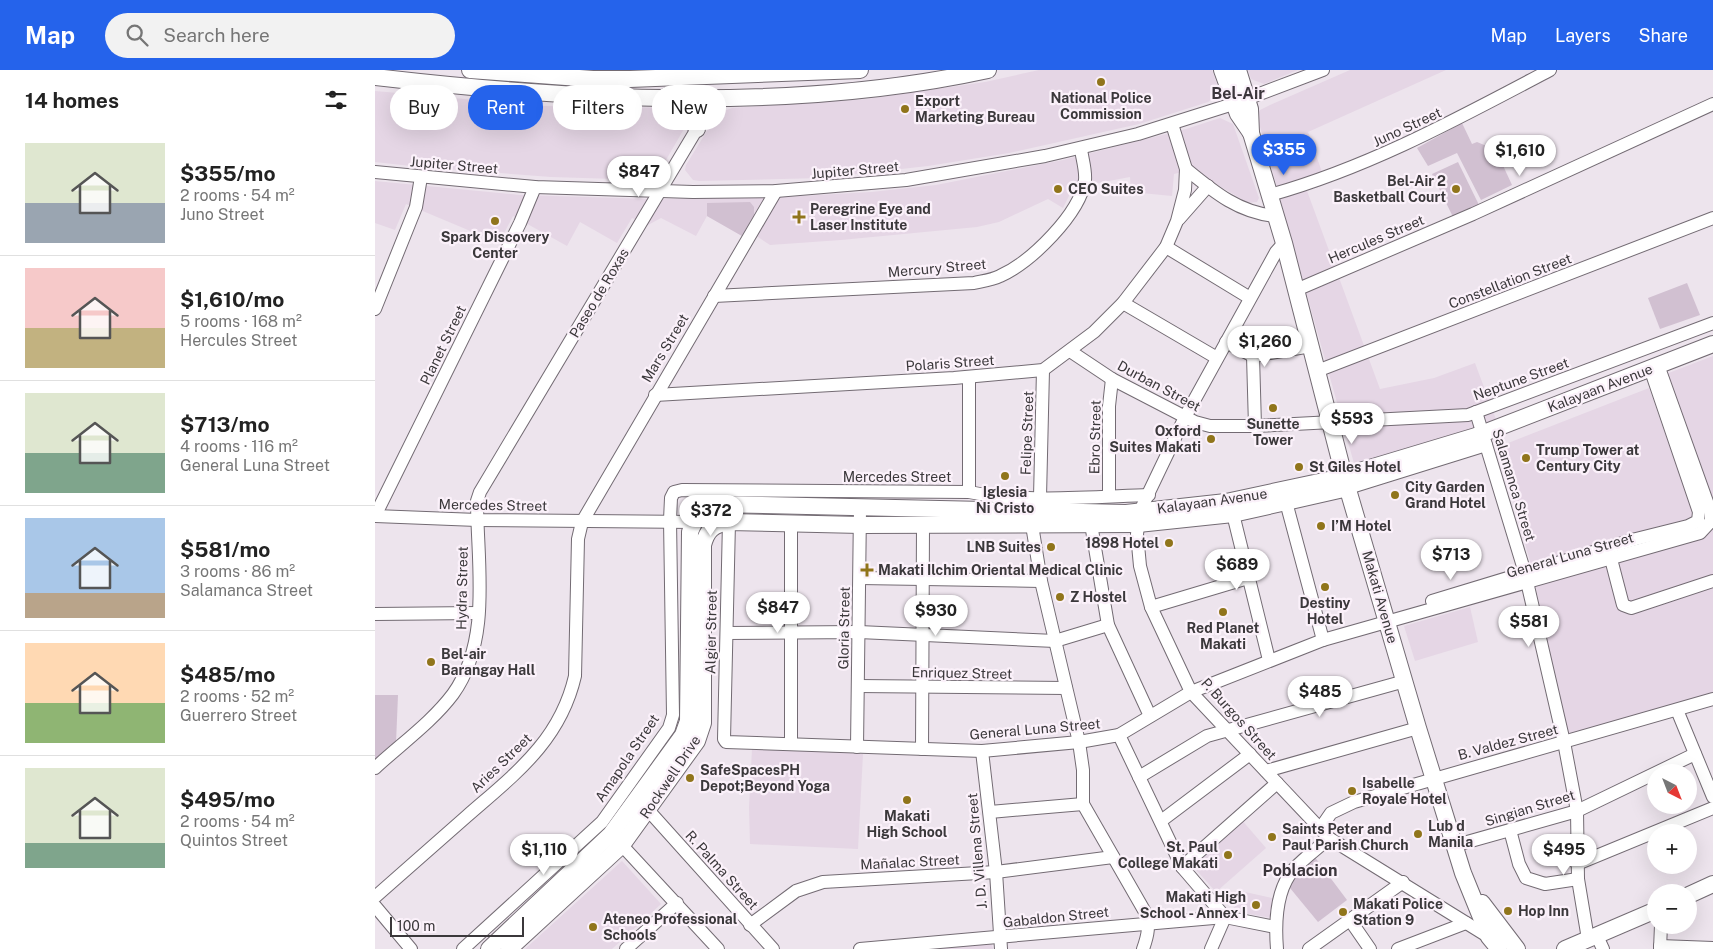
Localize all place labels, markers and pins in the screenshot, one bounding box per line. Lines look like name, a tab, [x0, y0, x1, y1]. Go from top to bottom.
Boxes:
marker: National Police Commission	[1095, 76, 1107, 88]
place label: National Police Commission	[1050, 90, 1152, 122]
place label: Export Marketing Bureau	[915, 93, 1035, 125]
marker: Export Marketing Bureau	[899, 103, 911, 115]
pin: $355	[1254, 134, 1314, 176]
pin: $1,610	[1479, 134, 1561, 177]
pin: $847	[609, 156, 669, 198]
place label: Bel-Air 2 Basketball Court	[1333, 173, 1446, 205]
place label: CEO Suites	[1068, 181, 1144, 197]
marker: CEO Suites	[1052, 183, 1064, 195]
marker: Bel-Air 2 Basketball Court	[1450, 183, 1462, 195]
place label: Peregrine Eye and Laser Institute	[810, 201, 931, 233]
marker: Peregrine Eye and Laser Institute	[792, 210, 806, 224]
marker: Spark Discovery Center	[489, 215, 501, 227]
place label: Spark Discovery Center	[441, 229, 549, 261]
pin: $1,260	[1224, 326, 1306, 368]
marker: Sunette Tower	[1267, 402, 1279, 414]
pin: $593	[1322, 402, 1382, 445]
place label: Sunette Tower	[1246, 416, 1300, 448]
place label: Oxford Suites Makati	[1109, 423, 1201, 455]
marker: Oxford Suites Makati	[1205, 433, 1217, 445]
place label: Trump Tower at Century City	[1536, 442, 1640, 474]
marker: Trump Tower at Century City	[1520, 452, 1532, 464]
place label: St Giles Hotel	[1309, 459, 1402, 475]
marker: St Giles Hotel	[1293, 461, 1305, 473]
marker: Iglesia Ni Cristo	[999, 470, 1011, 482]
place label: City Garden Grand Hotel	[1405, 479, 1486, 511]
place label: Iglesia Ni Cristo	[976, 484, 1034, 516]
marker: City Garden Grand Hotel	[1389, 489, 1401, 501]
pin: $372	[681, 494, 741, 537]
place label: I’M Hotel	[1331, 518, 1392, 534]
marker: I’M Hotel	[1315, 520, 1327, 532]
place label: 1898 Hotel	[1085, 535, 1159, 551]
marker: 1898 Hotel	[1163, 537, 1175, 549]
pin: $713	[1421, 538, 1481, 581]
place label: LNB Suites	[966, 539, 1041, 555]
marker: LNB Suites	[1045, 541, 1057, 553]
pin: $689	[1207, 548, 1267, 591]
place label: Makati Ilchim Oriental Medical Clinic	[878, 562, 1123, 578]
marker: Makati Ilchim Oriental Medical Clinic	[860, 563, 874, 577]
marker: Destiny Hotel	[1319, 581, 1331, 593]
place label: Z Hostel	[1070, 589, 1127, 605]
marker: Z Hostel	[1054, 591, 1066, 603]
pin: $847	[748, 592, 808, 634]
pin: $930	[906, 594, 966, 637]
place label: Destiny Hotel	[1299, 595, 1351, 627]
marker: Red Planet Makati	[1217, 606, 1229, 618]
pin: $581	[1499, 606, 1559, 648]
place label: Red Planet Makati	[1187, 620, 1260, 652]
place label: Bel-air Barangay Hall	[441, 646, 536, 678]
marker: Bel-air Barangay Hall	[425, 656, 437, 668]
pin: $485	[1290, 676, 1350, 718]
place label: SafeSpacesPH Depot;Beyond Yoga	[700, 762, 830, 794]
marker: SafeSpacesPH Depot;Beyond Yoga	[684, 772, 696, 784]
place label: Isabelle Royale Hotel	[1362, 775, 1447, 807]
marker: Isabelle Royale Hotel	[1346, 785, 1358, 797]
marker: Makati High School	[901, 794, 913, 806]
place label: Makati High School	[867, 808, 948, 840]
place label: Lub d Manila	[1428, 818, 1473, 850]
place label: Saints Peter and Paul Parish Church	[1282, 821, 1409, 853]
marker: Lub d Manila	[1412, 828, 1424, 840]
marker: Saints Peter and Paul Parish Church	[1266, 831, 1278, 843]
pin: $1,110	[503, 834, 585, 876]
pin: $495	[1534, 834, 1594, 876]
place label: St. Paul College Makati	[1118, 839, 1218, 871]
marker: St. Paul College Makati	[1222, 849, 1234, 861]
place label: Makati High School - Annex I	[1140, 889, 1246, 921]
place label: Makati Police Station 9	[1353, 896, 1443, 928]
marker: Makati High School - Annex I	[1250, 899, 1262, 911]
place label: Hop Inn	[1518, 903, 1569, 919]
marker: Hop Inn	[1502, 905, 1514, 917]
marker: Makati Police Station 9	[1337, 906, 1349, 918]
place label: Ateneo Professional Schools	[603, 911, 738, 943]
marker: Ateneo Professional Schools	[587, 921, 599, 933]

